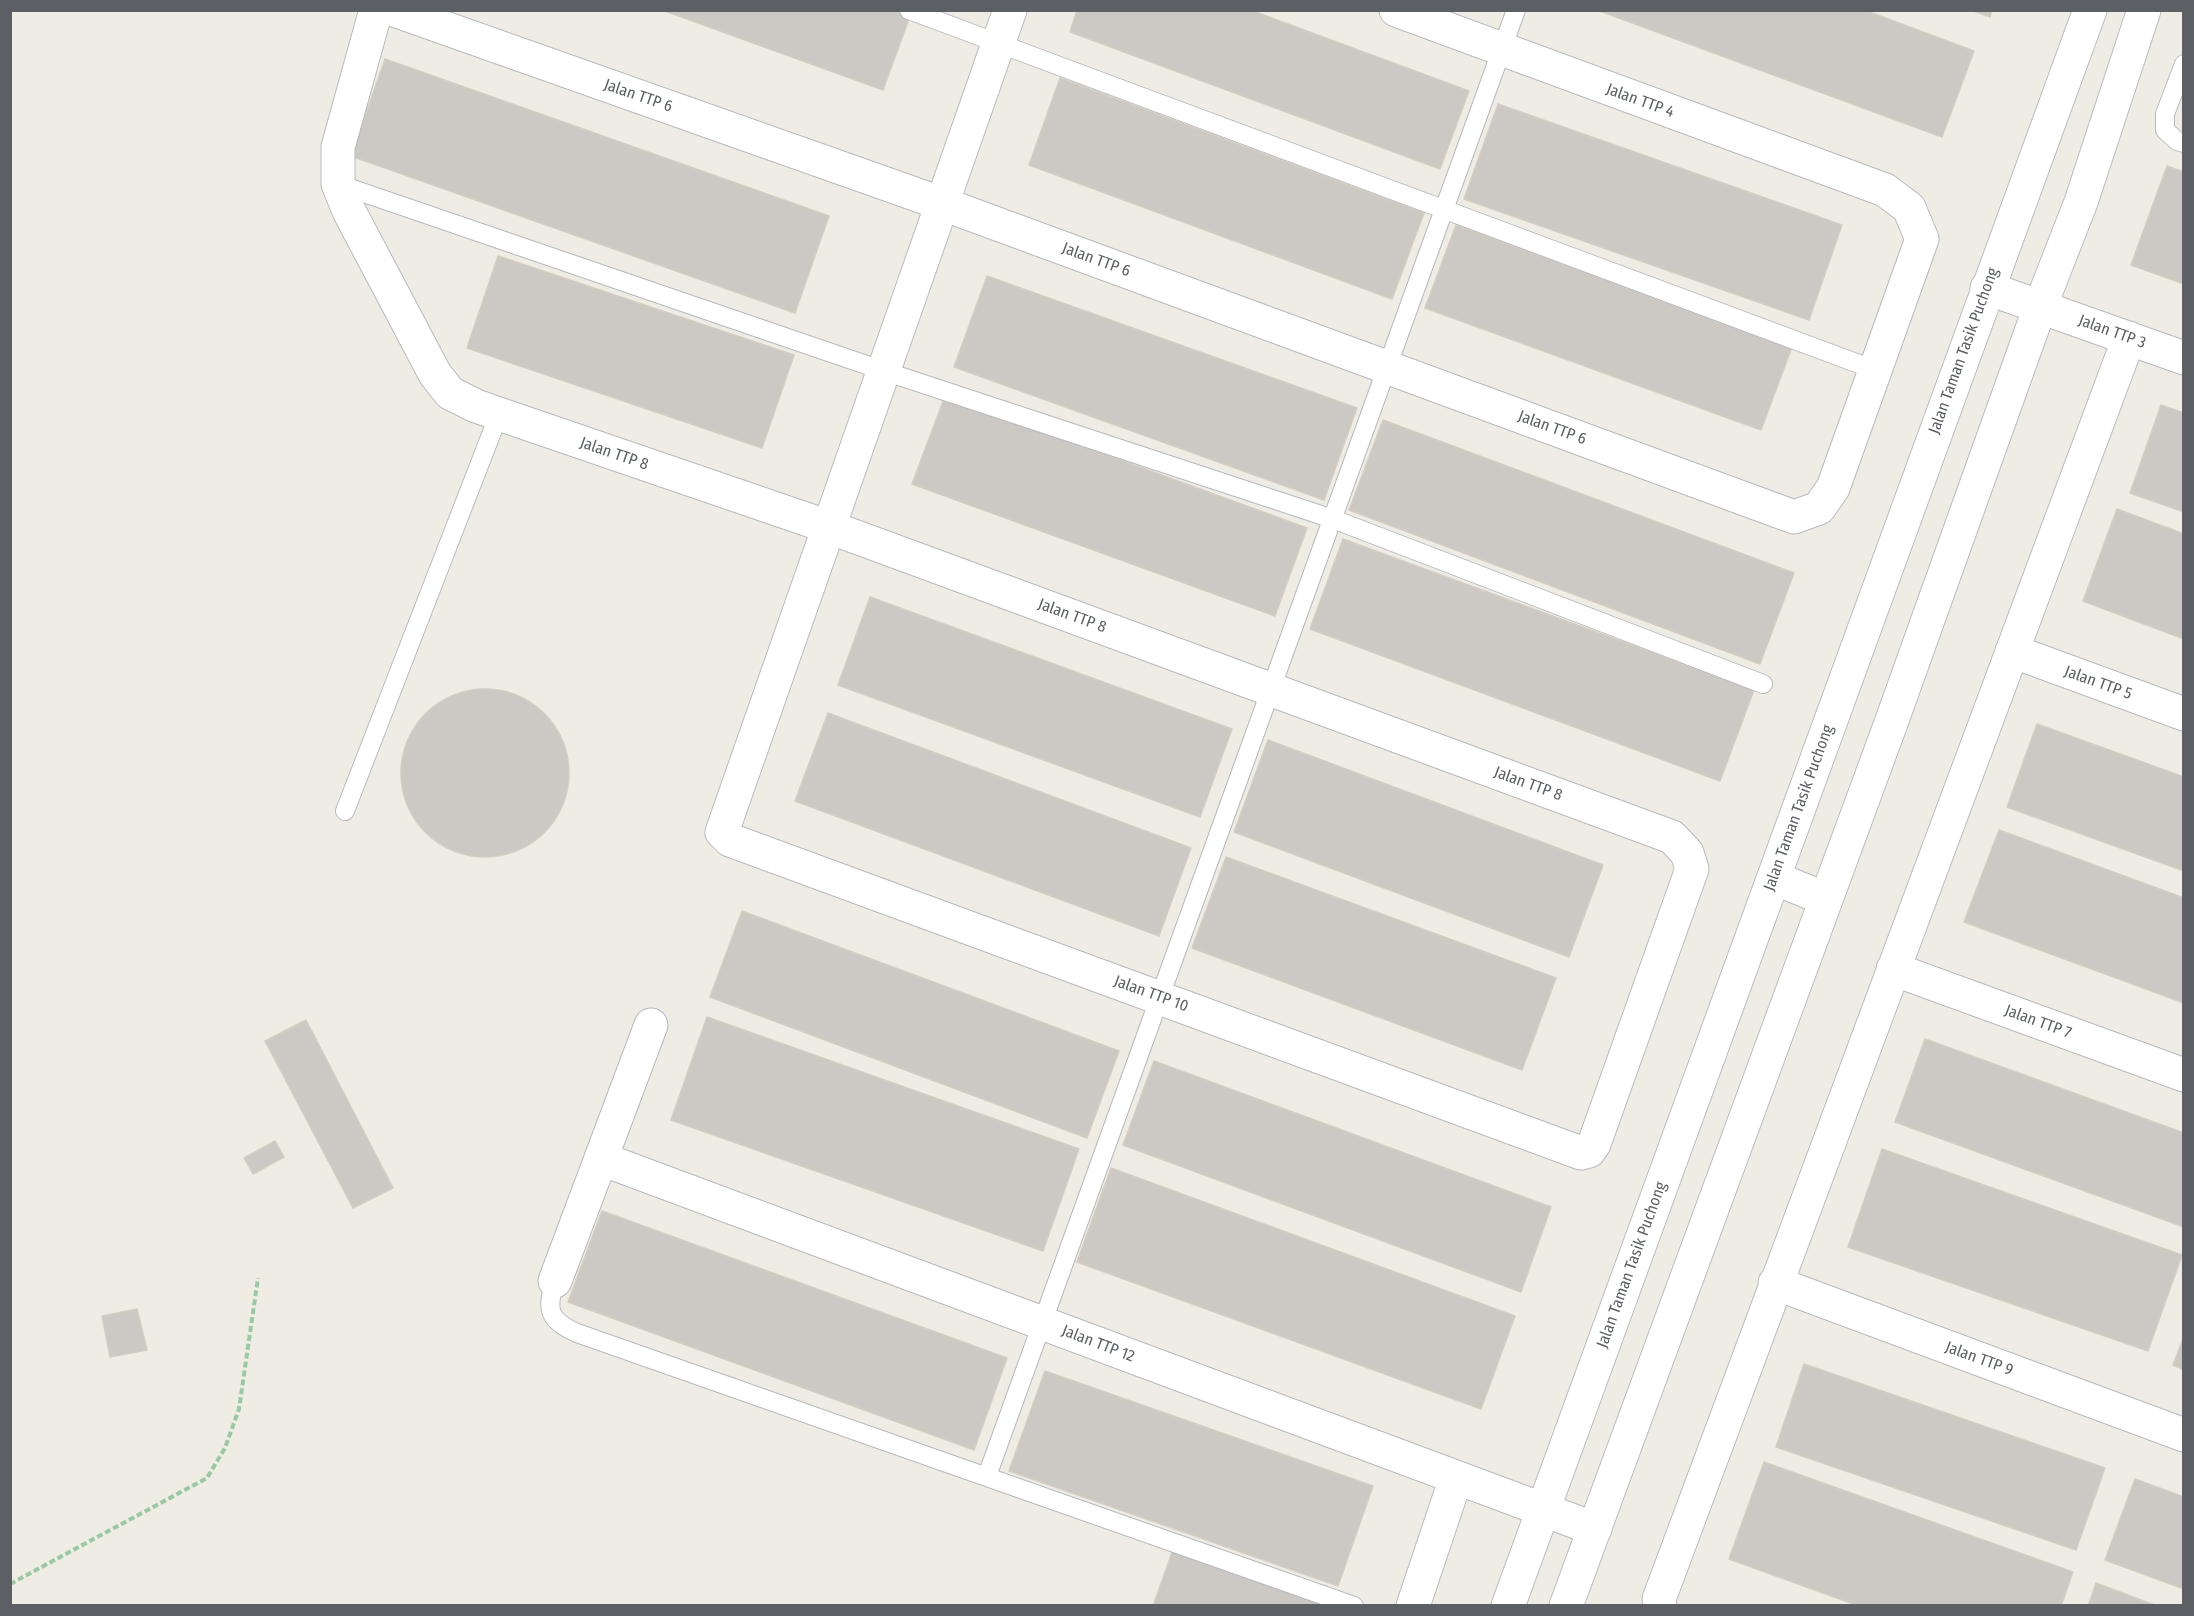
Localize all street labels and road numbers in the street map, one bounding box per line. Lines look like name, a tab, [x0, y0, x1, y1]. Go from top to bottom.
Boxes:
street label: Jalan TTP 6	[601, 75, 675, 117]
street label: Jalan TTP 4	[1603, 80, 1677, 122]
street label: Jalan TTP 6	[1059, 239, 1133, 281]
street label: Jalan Taman Tasik Puchong	[1925, 265, 2003, 437]
street label: Jalan TTP 3	[2076, 311, 2148, 353]
street label: Jalan TTP 6	[1515, 407, 1589, 449]
street label: Jalan TTP 8	[577, 433, 651, 475]
street label: Jalan TTP 8	[1035, 595, 1109, 637]
street label: Jalan TTP 5	[2062, 662, 2134, 704]
street label: Jalan Taman Tasik Puchong	[1760, 722, 1838, 894]
street label: Jalan TTP 8	[1491, 763, 1565, 805]
street label: Jalan TTP 10	[1111, 972, 1191, 1016]
street label: Jalan TTP 7	[2002, 1001, 2074, 1043]
street label: Jalan Taman Tasik Puchong	[1593, 1179, 1671, 1351]
street label: Jalan TTP 12	[1059, 1321, 1137, 1367]
street label: Jalan TTP 9	[1942, 1338, 2016, 1380]

